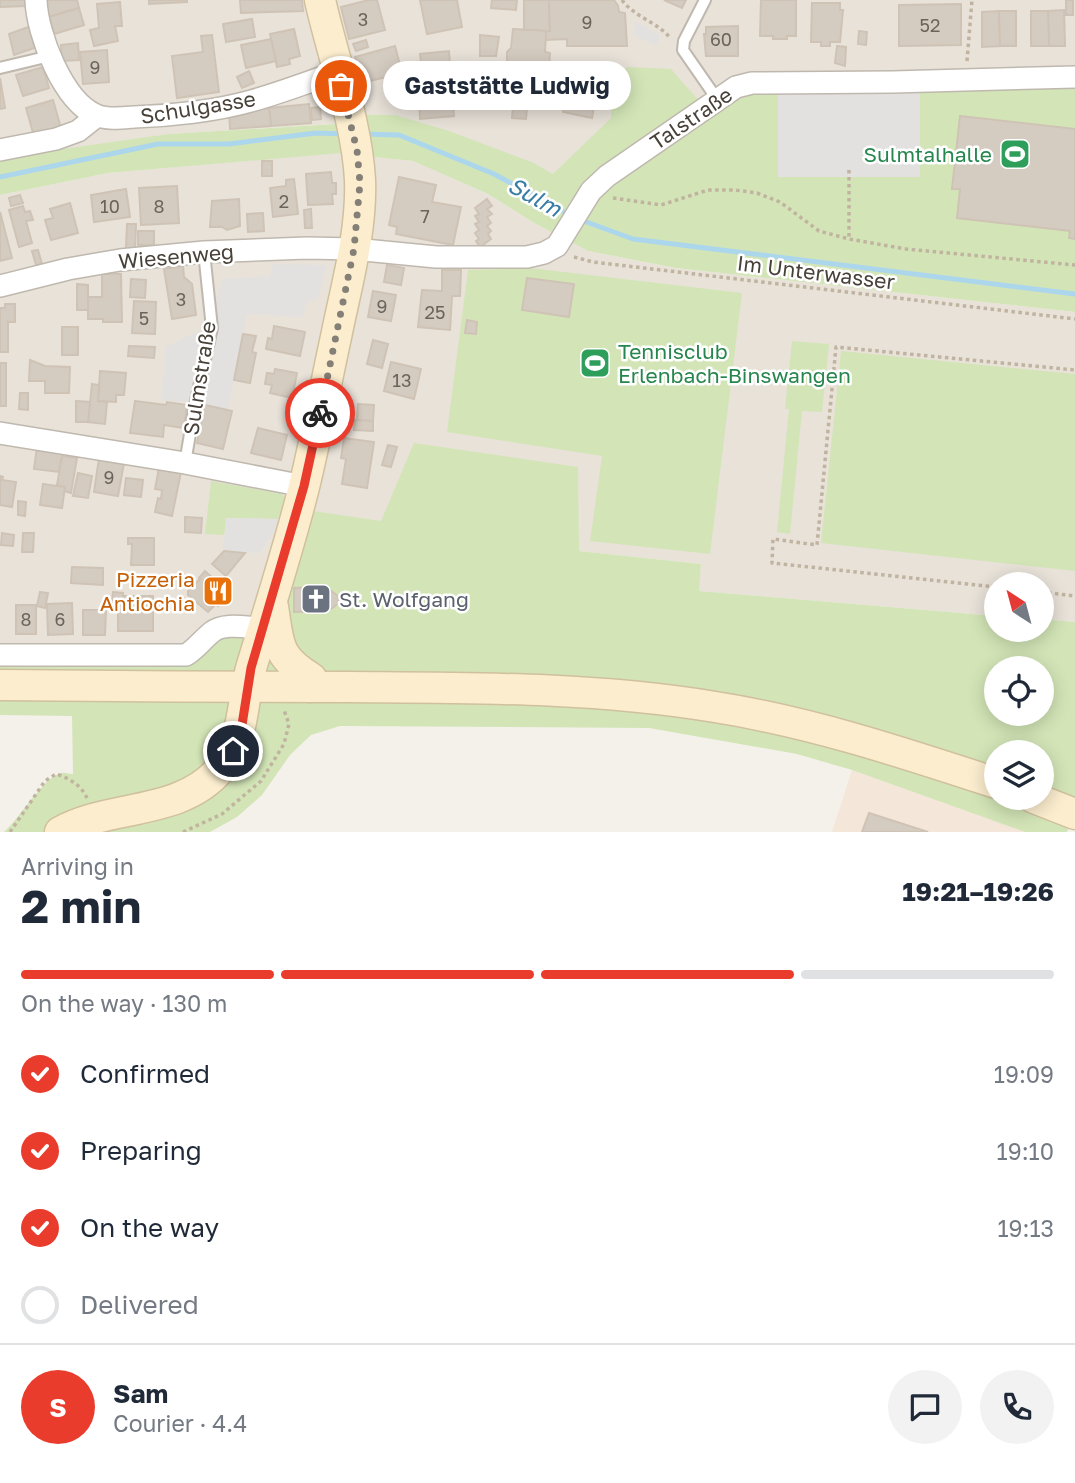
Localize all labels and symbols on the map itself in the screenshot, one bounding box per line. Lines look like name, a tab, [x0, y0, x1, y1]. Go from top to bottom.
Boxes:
house number: 3	[358, 8, 368, 30]
house number: 9	[582, 11, 592, 33]
house number: 52	[920, 14, 940, 36]
house number: 60	[710, 28, 732, 50]
house number: 9	[90, 56, 100, 78]
pin	[311, 56, 371, 116]
callout: Gaststätte Ludwig	[383, 62, 632, 110]
street label: Talstraße	[645, 81, 737, 155]
street label: Schulgasse	[139, 85, 257, 129]
sports icon: Sulmtalhalle	[998, 137, 1032, 171]
place label: Sulmtalhalle	[864, 141, 992, 167]
water label: Sulm	[504, 170, 568, 223]
house number: 2	[279, 190, 289, 212]
house number: 10	[100, 195, 120, 217]
house number: 8	[154, 195, 164, 217]
house number: 7	[420, 205, 430, 227]
street label: Wiesenweg	[117, 238, 235, 274]
street label: Im Unterwasser	[736, 249, 896, 295]
house number: 3	[176, 288, 186, 310]
house number: 9	[377, 295, 387, 317]
house number: 25	[425, 301, 445, 323]
house number: 5	[139, 307, 149, 329]
street label: Sulmstraße	[177, 319, 221, 437]
place label: Tennisclub Erlenbach-Binswangen	[618, 338, 851, 388]
sports icon: Tennisclub Erlenbach-Binswangen	[578, 346, 612, 380]
house number: 13	[392, 369, 412, 391]
courier	[285, 378, 355, 448]
house number: 9	[104, 466, 114, 488]
place label: Pizzeria Antiochia	[100, 566, 195, 616]
north arrow	[984, 572, 1054, 642]
restaurant icon: Pizzeria Antiochia	[201, 574, 235, 608]
church icon: St. Wolfgang	[299, 582, 333, 616]
place label: St. Wolfgang	[339, 586, 469, 612]
house number: 8	[21, 608, 31, 630]
house number: 6	[55, 608, 65, 630]
pin	[203, 721, 263, 781]

